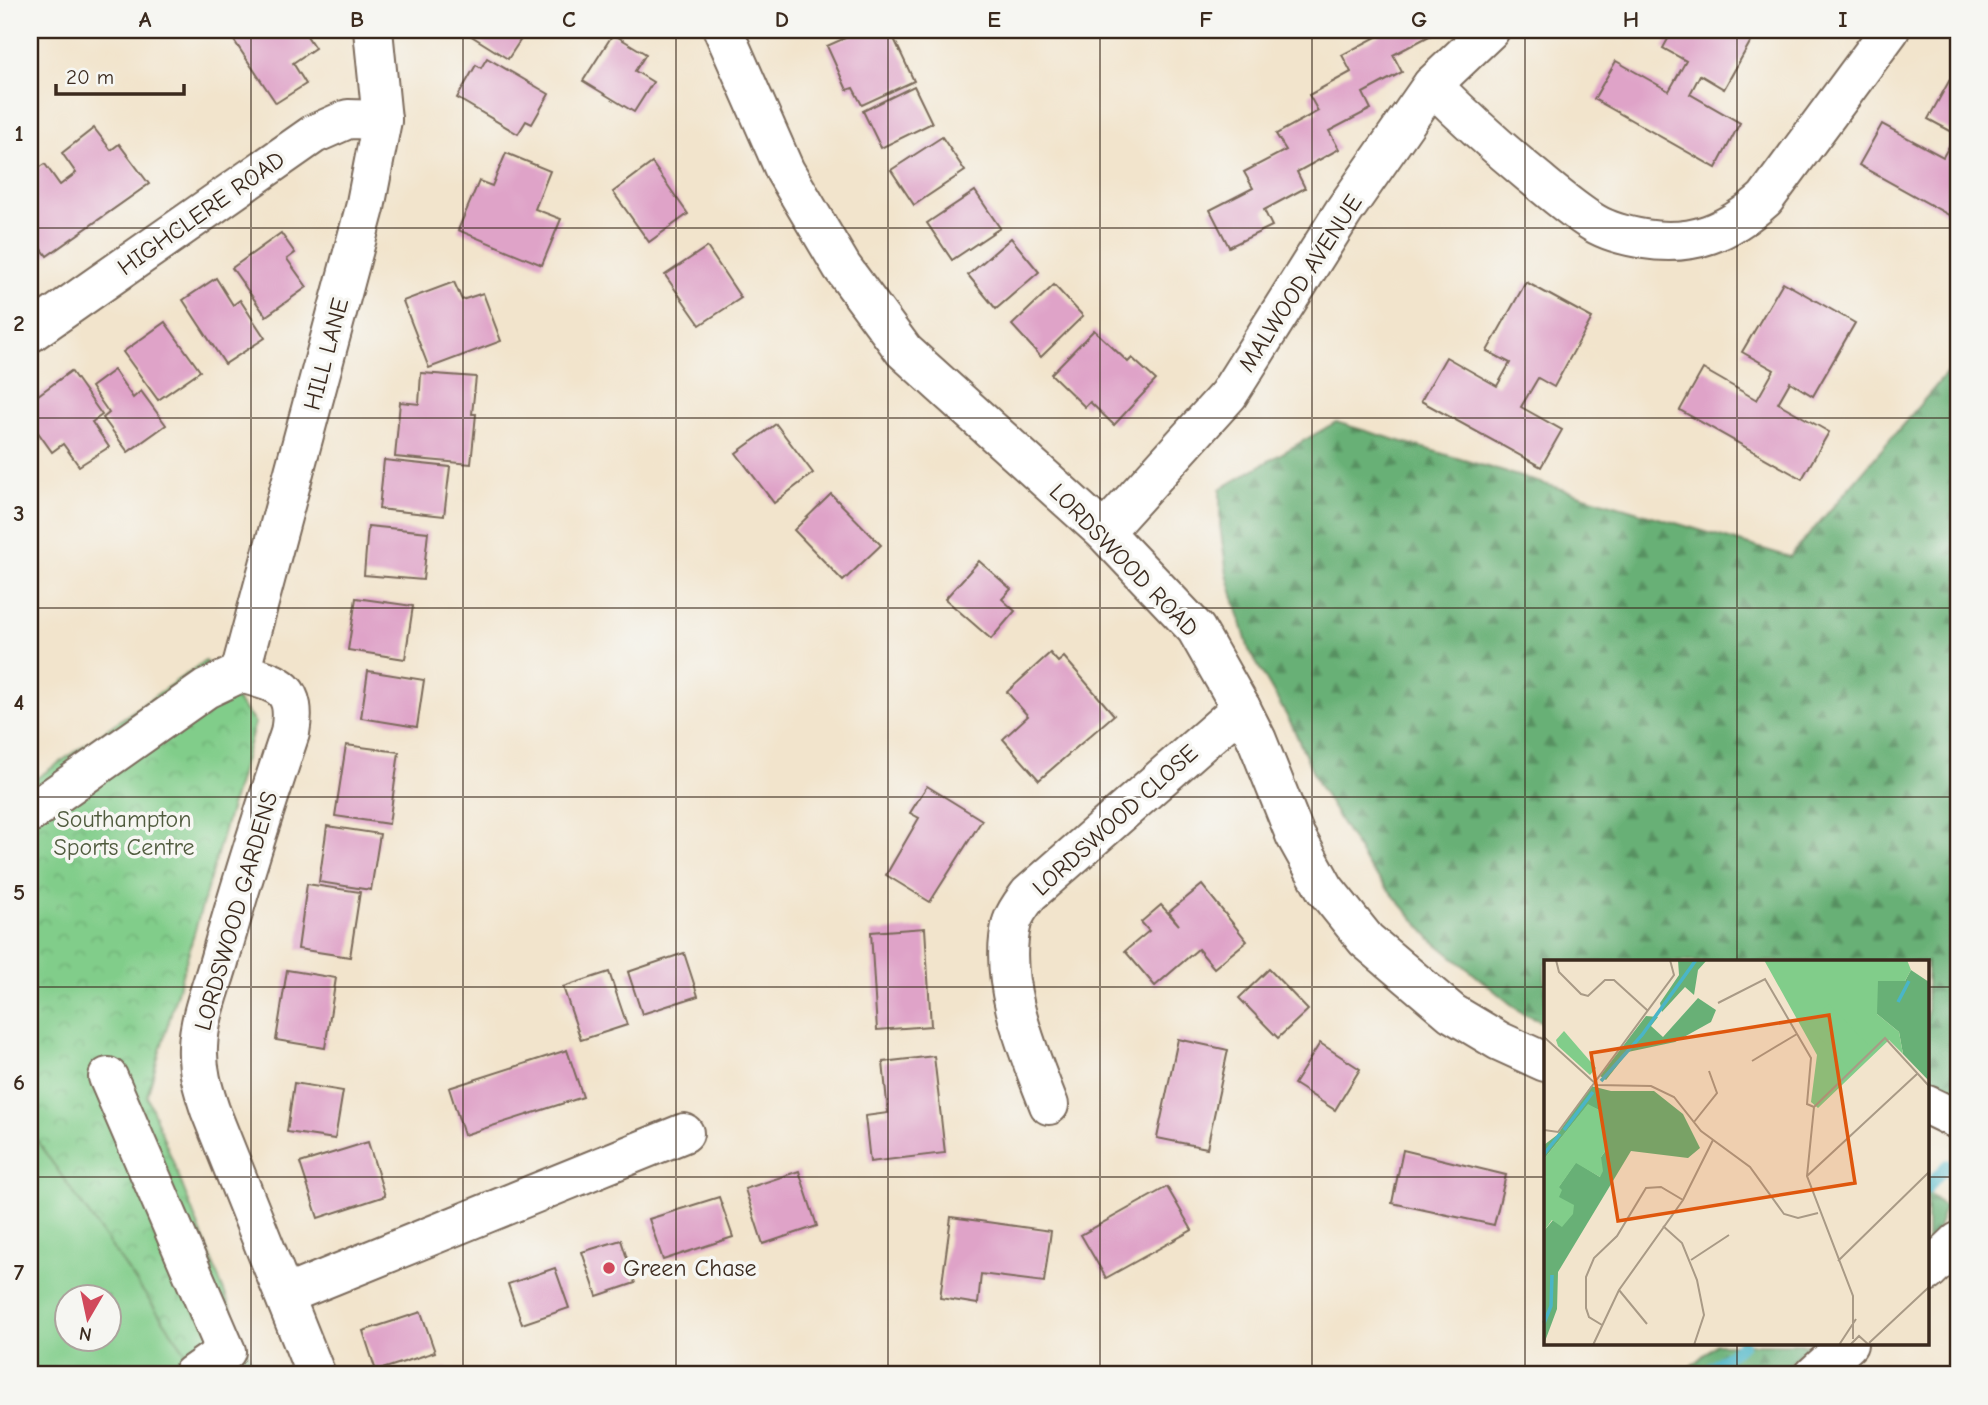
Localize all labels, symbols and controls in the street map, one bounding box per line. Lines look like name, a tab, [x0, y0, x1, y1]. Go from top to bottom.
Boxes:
text: A	[139, 6, 152, 33]
text: B	[350, 6, 364, 33]
text: C	[562, 6, 576, 33]
text: D	[775, 6, 789, 33]
text: E	[987, 6, 1001, 33]
text: F	[1199, 6, 1213, 33]
text: G	[1411, 6, 1427, 33]
text: H	[1623, 6, 1639, 33]
text: I	[1838, 6, 1848, 33]
scale bar	[56, 52, 184, 96]
text: 20 m	[66, 65, 114, 89]
text: 1	[14, 120, 24, 147]
street label: HIGHCLERE ROAD	[112, 145, 290, 281]
street label: MALWOOD AVENUE	[1232, 189, 1368, 377]
street label: HILL LANE	[298, 295, 354, 413]
text: 2	[13, 310, 25, 337]
street label: LORDSWOOD ROAD	[1044, 478, 1204, 642]
text: 3	[13, 500, 25, 527]
text: 4	[14, 689, 25, 716]
street label: LORDSWOOD CLOSE	[1027, 739, 1203, 901]
street label: LORDSWOOD GARDENS	[188, 788, 284, 1034]
park label: Southampton Sports Centre	[53, 805, 195, 861]
text: 5	[13, 879, 25, 906]
inset map	[1544, 960, 1928, 1346]
text: 6	[13, 1069, 25, 1096]
place label: Green Chase	[623, 1254, 757, 1282]
text: 7	[14, 1259, 25, 1286]
marker: Green Chase	[601, 1260, 617, 1276]
north arrow	[52, 1282, 122, 1352]
text: N	[78, 1322, 93, 1346]

